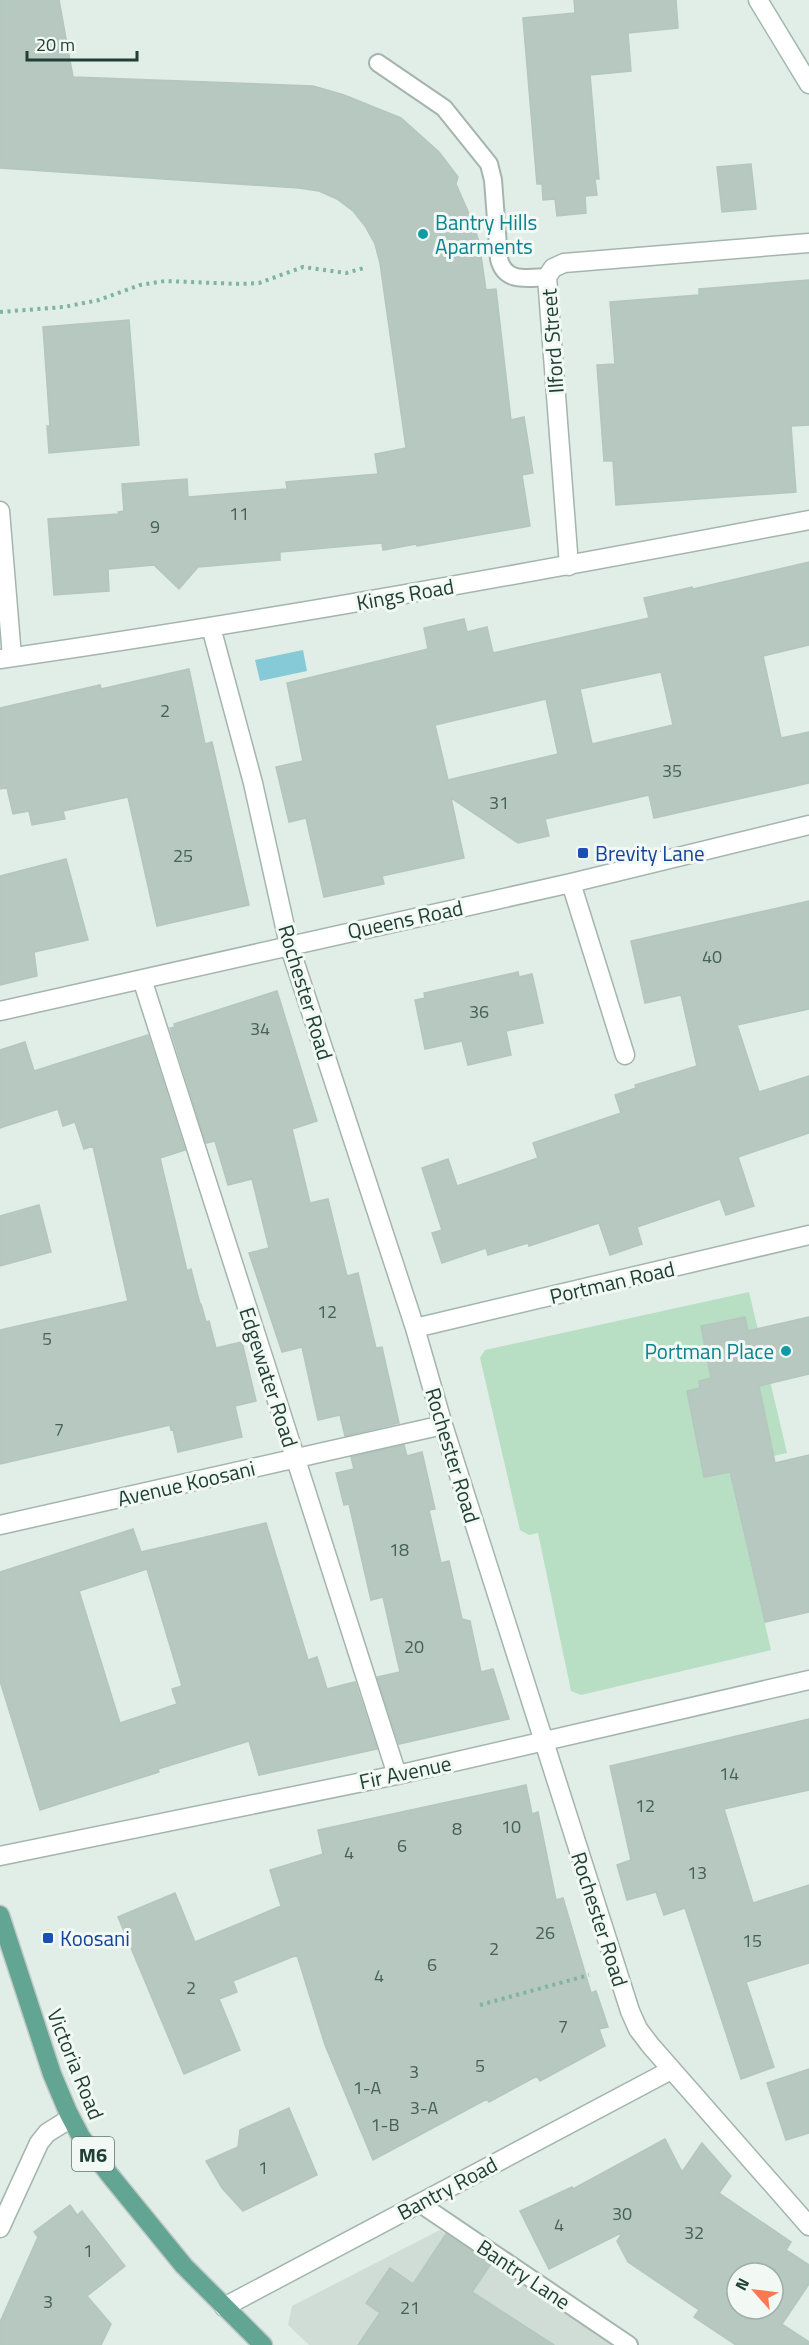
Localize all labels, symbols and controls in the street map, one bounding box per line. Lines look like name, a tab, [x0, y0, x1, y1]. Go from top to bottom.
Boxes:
scale bar	[27, 24, 136, 62]
text: 20 m	[36, 31, 75, 58]
place label: Bantry Hills Aparments	[435, 206, 537, 262]
marker: Bantry Hills Aparments	[416, 227, 430, 241]
street label: Ilford Street	[532, 287, 572, 394]
house number: 11	[229, 500, 249, 527]
house number: 9	[150, 513, 160, 540]
street label: Kings Road	[354, 570, 456, 618]
house number: 2	[160, 697, 170, 724]
house number: 35	[662, 757, 682, 784]
house number: 31	[489, 789, 509, 816]
place label: Brevity Lane	[595, 837, 705, 869]
house number: 25	[173, 842, 193, 869]
marker: Brevity Lane	[576, 846, 590, 860]
street label: Queens Road	[344, 891, 466, 947]
street label: Rochester Road	[270, 920, 342, 1064]
house number: 40	[702, 943, 722, 970]
house number: 36	[469, 998, 489, 1025]
house number: 34	[250, 1015, 270, 1042]
street label: Portman Road	[546, 1252, 678, 1312]
house number: 12	[317, 1298, 337, 1325]
street label: Edgewater Road	[231, 1303, 307, 1451]
house number: 5	[42, 1325, 52, 1352]
place label: Portman Place	[644, 1335, 774, 1367]
marker: Portman Place	[779, 1344, 793, 1358]
street label: Rochester Road	[417, 1383, 489, 1527]
house number: 7	[54, 1416, 64, 1443]
street label: Avenue Koosani	[114, 1452, 258, 1514]
house number: 18	[389, 1536, 409, 1563]
house number: 20	[404, 1633, 424, 1660]
street label: Fir Avenue	[356, 1747, 454, 1797]
house number: 14	[719, 1760, 739, 1787]
house number: 12	[635, 1792, 655, 1819]
house number: 10	[501, 1813, 521, 1840]
house number: 8	[452, 1815, 462, 1842]
house number: 6	[397, 1832, 407, 1859]
house number: 4	[344, 1839, 354, 1866]
street label: Rochester Road	[563, 1847, 637, 1991]
house number: 13	[687, 1859, 707, 1886]
house number: 26	[535, 1919, 555, 1946]
place label: Koosani	[60, 1922, 130, 1954]
house number: 15	[742, 1927, 762, 1954]
marker: Koosani	[41, 1931, 55, 1945]
house number: 2	[489, 1935, 499, 1962]
house number: 6	[427, 1951, 437, 1978]
house number: 4	[374, 1962, 384, 1989]
house number: 2	[186, 1974, 196, 2001]
street label: Victoria Road	[39, 2004, 113, 2124]
house number: 7	[558, 2013, 568, 2040]
house number: 5	[475, 2052, 485, 2079]
house number: 3	[409, 2058, 419, 2085]
house number: 1-A	[353, 2074, 382, 2101]
house number: 3-A	[410, 2094, 439, 2121]
house number: 1-B	[370, 2111, 400, 2138]
road number: M6	[72, 2137, 114, 2171]
street label: Bantry Road	[391, 2148, 503, 2228]
house number: 1	[258, 2154, 268, 2181]
house number: 30	[612, 2200, 632, 2227]
house number: 4	[554, 2211, 564, 2238]
house number: 32	[684, 2219, 704, 2246]
street label: Bantry Lane	[471, 2231, 577, 2317]
house number: 1	[83, 2237, 93, 2264]
north arrow	[725, 2261, 785, 2321]
text: N	[729, 2273, 755, 2294]
house number: 3	[43, 2288, 53, 2315]
house number: 21	[400, 2294, 420, 2321]

